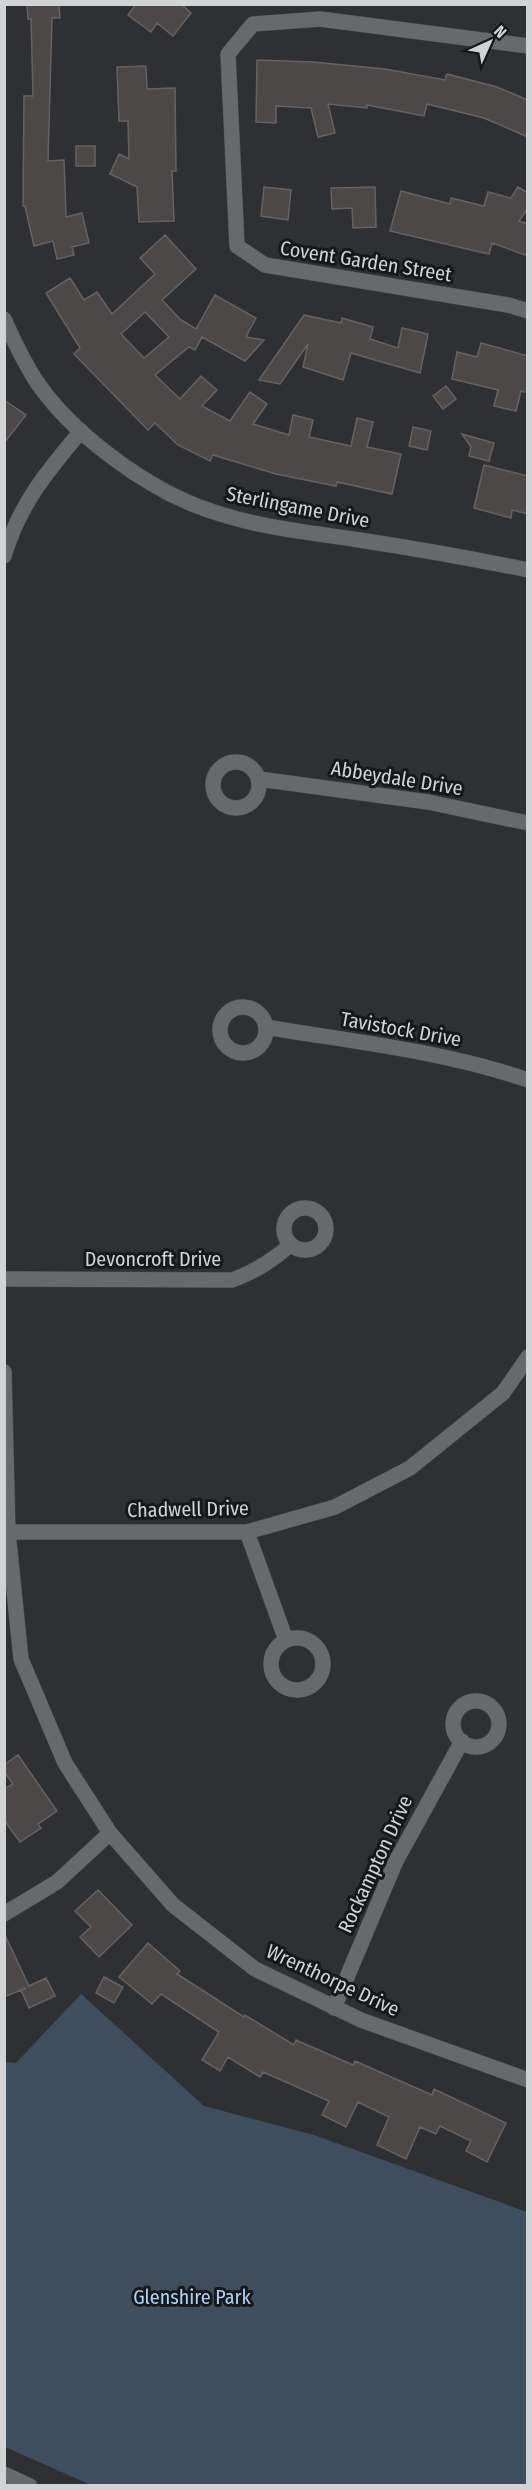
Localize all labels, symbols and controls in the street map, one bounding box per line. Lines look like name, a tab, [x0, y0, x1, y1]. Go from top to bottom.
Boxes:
north arrow	[460, 12, 520, 72]
text: N	[490, 22, 510, 42]
street label: Covent Garden Street	[278, 236, 454, 286]
street label: Sterlingame Drive	[225, 481, 371, 533]
street label: Abbeydale Drive	[330, 756, 464, 800]
street label: Tavistock Drive	[339, 1007, 463, 1051]
street label: Devoncroft Drive	[85, 1247, 221, 1271]
street label: Chadwell Drive	[127, 1496, 249, 1522]
street label: Rockampton Drive	[333, 1791, 417, 1937]
street label: Wrenthorpe Drive	[263, 1939, 403, 2021]
park label: Glenshire Park	[133, 2285, 252, 2309]

